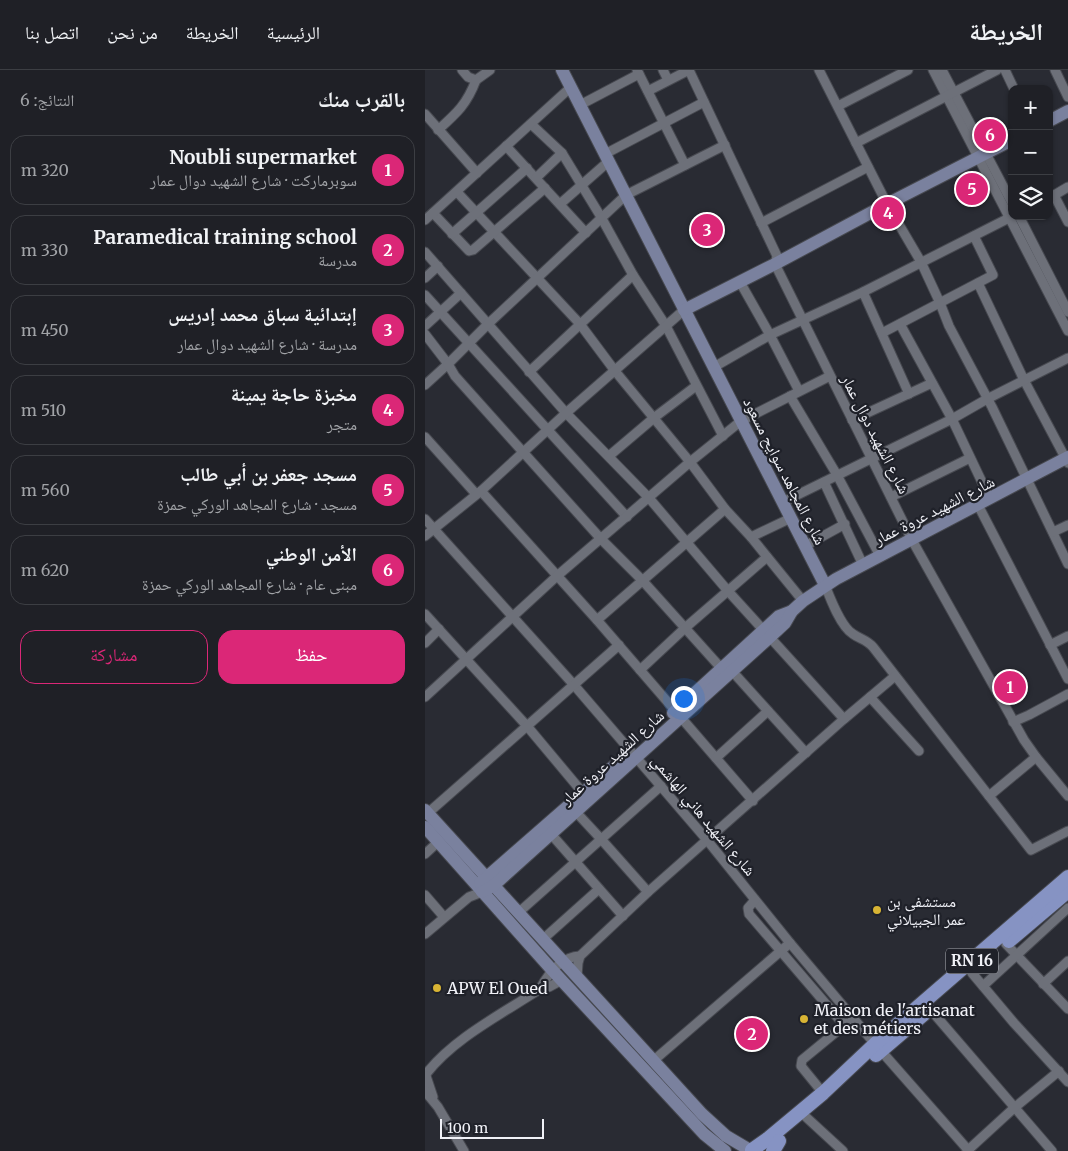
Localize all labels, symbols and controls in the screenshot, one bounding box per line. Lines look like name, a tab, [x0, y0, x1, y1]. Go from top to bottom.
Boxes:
text: الخريطة	[969, 16, 1043, 47]
text: اتصل بنا	[25, 21, 79, 44]
text: من نحن	[107, 21, 158, 44]
text: الخريطة	[186, 21, 239, 44]
text: الرئيسية	[267, 21, 320, 44]
map controls	[1008, 85, 1053, 220]
button: +	[1008, 85, 1053, 130]
text: بالقرب منك	[318, 86, 405, 113]
text: النتائج: 6	[20, 90, 74, 110]
pin: 6	[974, 116, 1006, 154]
button: −	[1008, 130, 1053, 175]
text: Noubli supermarket	[169, 145, 357, 169]
text: 320 m	[21, 160, 69, 180]
text: 1	[384, 160, 392, 180]
text: سوبرماركت · شارع الشهيد دوال عمار	[150, 170, 357, 190]
pin: 5	[956, 170, 988, 208]
button: layers	[1008, 175, 1053, 220]
pin: 4	[872, 194, 904, 232]
pin: 3	[691, 211, 723, 249]
text: Paramedical training school	[93, 225, 357, 249]
text: 330 m	[21, 240, 68, 260]
text: 2	[383, 240, 393, 260]
text: مدرسة	[318, 250, 357, 270]
text: إبتدائية سباق محمد إدريس	[168, 302, 357, 326]
text: 450 m	[21, 320, 69, 340]
text: 3	[383, 320, 393, 340]
text: مدرسة · شارع الشهيد دوال عمار	[177, 334, 357, 354]
street label: شارع الشهيد دوال عمار	[836, 370, 915, 498]
text: مخبزة حاجة يمينة	[231, 382, 357, 406]
street label: شارع المجاهد سوايح مسعود	[738, 394, 831, 548]
text: 510 m	[21, 400, 66, 420]
text: 4	[383, 400, 393, 420]
text: متجر	[327, 414, 357, 434]
text: مسجد جعفر بن أبي طالب	[180, 462, 357, 486]
street label: شارع الشهيد عروة عمار	[870, 471, 998, 550]
text: 560 m	[21, 480, 70, 500]
text: 5	[383, 480, 393, 500]
text: مسجد · شارع المجاهد الوركي حمزة	[157, 494, 357, 514]
text: الأمن الوطني	[266, 542, 357, 566]
text: 620 m	[21, 560, 69, 580]
text: 6	[383, 560, 393, 580]
text: مبنى عام · شارع المجاهد الوركي حمزة	[142, 574, 357, 594]
button: مشاركة	[20, 630, 208, 684]
button: حفظ	[218, 630, 405, 684]
pin: 1	[994, 668, 1026, 706]
your location	[671, 686, 697, 712]
street label: شارع الشهيد عروة عمار	[555, 705, 669, 810]
street label: شارع الشهيد هاني الهاشمي	[645, 750, 761, 882]
place label: مستشفى بن عمر الجبيلاني	[887, 891, 965, 932]
marker: مستشفى بن عمر الجبيلاني	[871, 904, 883, 916]
road number: RN 16	[946, 948, 998, 974]
place label: APW El Oued	[446, 978, 548, 998]
marker: APW El Oued	[431, 982, 443, 994]
place label: Maison de l'artisanat et des métiers	[814, 1000, 975, 1038]
marker: Maison de l'artisanat et des métiers	[798, 1013, 810, 1025]
pin: 2	[736, 1015, 768, 1053]
scale bar	[440, 1116, 544, 1139]
text: 100 m	[447, 1119, 488, 1137]

